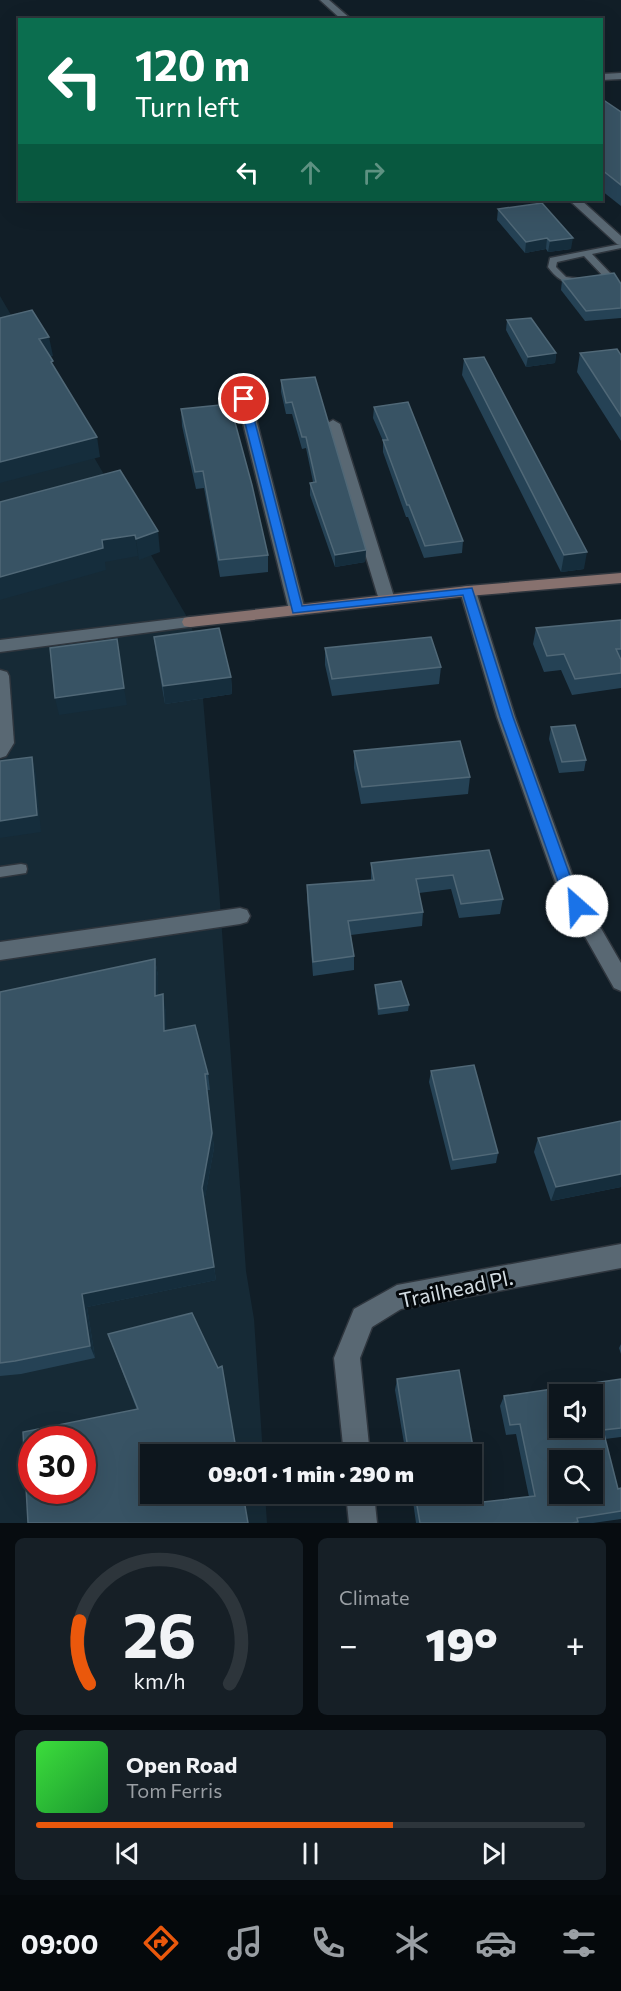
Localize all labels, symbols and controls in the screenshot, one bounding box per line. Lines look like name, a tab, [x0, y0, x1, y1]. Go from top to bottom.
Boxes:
text: 120 m	[135, 38, 250, 90]
icon: left	[36, 42, 114, 120]
text: Turn left	[135, 90, 239, 123]
icon: left	[231, 156, 264, 189]
icon: ahead	[294, 156, 327, 189]
icon: right	[357, 156, 390, 189]
pin	[218, 373, 269, 424]
icon: arrive	[227, 382, 260, 415]
position arrow	[545, 874, 609, 938]
street label: Trailhead Pl.	[397, 1264, 515, 1312]
map controls	[549, 1384, 603, 1504]
button: sound	[549, 1384, 603, 1438]
speed limit sign: 30	[18, 1426, 96, 1504]
button: search	[549, 1450, 603, 1504]
text: 09:01 · 1 min · 290 m	[208, 1460, 414, 1487]
text: Climate	[339, 1585, 409, 1609]
text: 26	[122, 1595, 196, 1671]
text: 19°	[426, 1615, 498, 1670]
text: −	[339, 1623, 358, 1664]
text: +	[566, 1623, 585, 1664]
text: km/h	[133, 1667, 185, 1693]
text: Open Road	[126, 1751, 237, 1778]
text: Tom Ferris	[126, 1778, 222, 1802]
icon: previous	[111, 1837, 144, 1870]
icon: pause	[294, 1837, 327, 1870]
icon: next	[477, 1837, 510, 1870]
icon: directions	[140, 1922, 182, 1964]
icon: music	[224, 1922, 266, 1964]
icon: phone	[307, 1922, 349, 1964]
icon: climate	[391, 1922, 433, 1964]
icon: car	[475, 1922, 517, 1964]
icon: filters	[558, 1922, 600, 1964]
text: 09:00	[21, 1927, 98, 1960]

